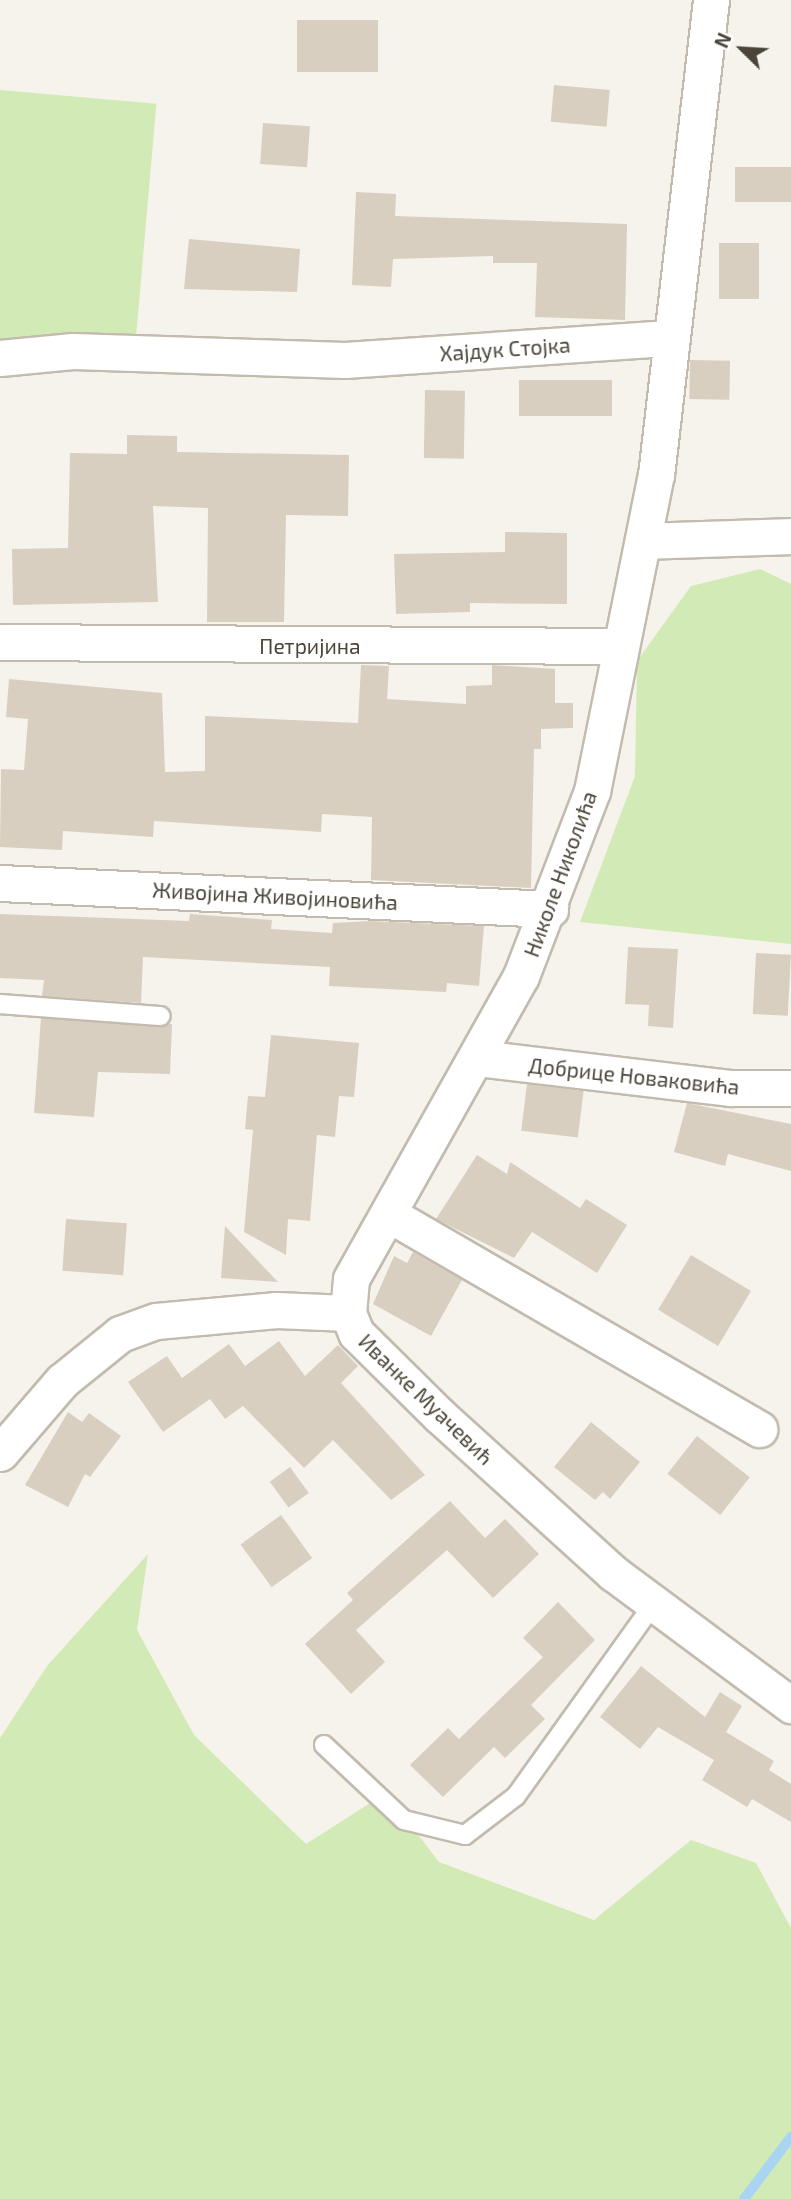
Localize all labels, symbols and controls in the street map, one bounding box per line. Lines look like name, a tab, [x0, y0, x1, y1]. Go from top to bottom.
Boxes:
north arrow	[707, 14, 777, 84]
text: N	[709, 29, 736, 51]
street label: Хајдук Стојка	[439, 332, 571, 366]
street label: Петријина	[259, 633, 361, 659]
street label: Николе Николића	[518, 788, 602, 960]
street label: Живојина Живојиновића	[152, 877, 398, 915]
street label: Добрице Новаковића	[527, 1052, 741, 1100]
street label: Иванке Муачевић	[354, 1328, 498, 1470]

